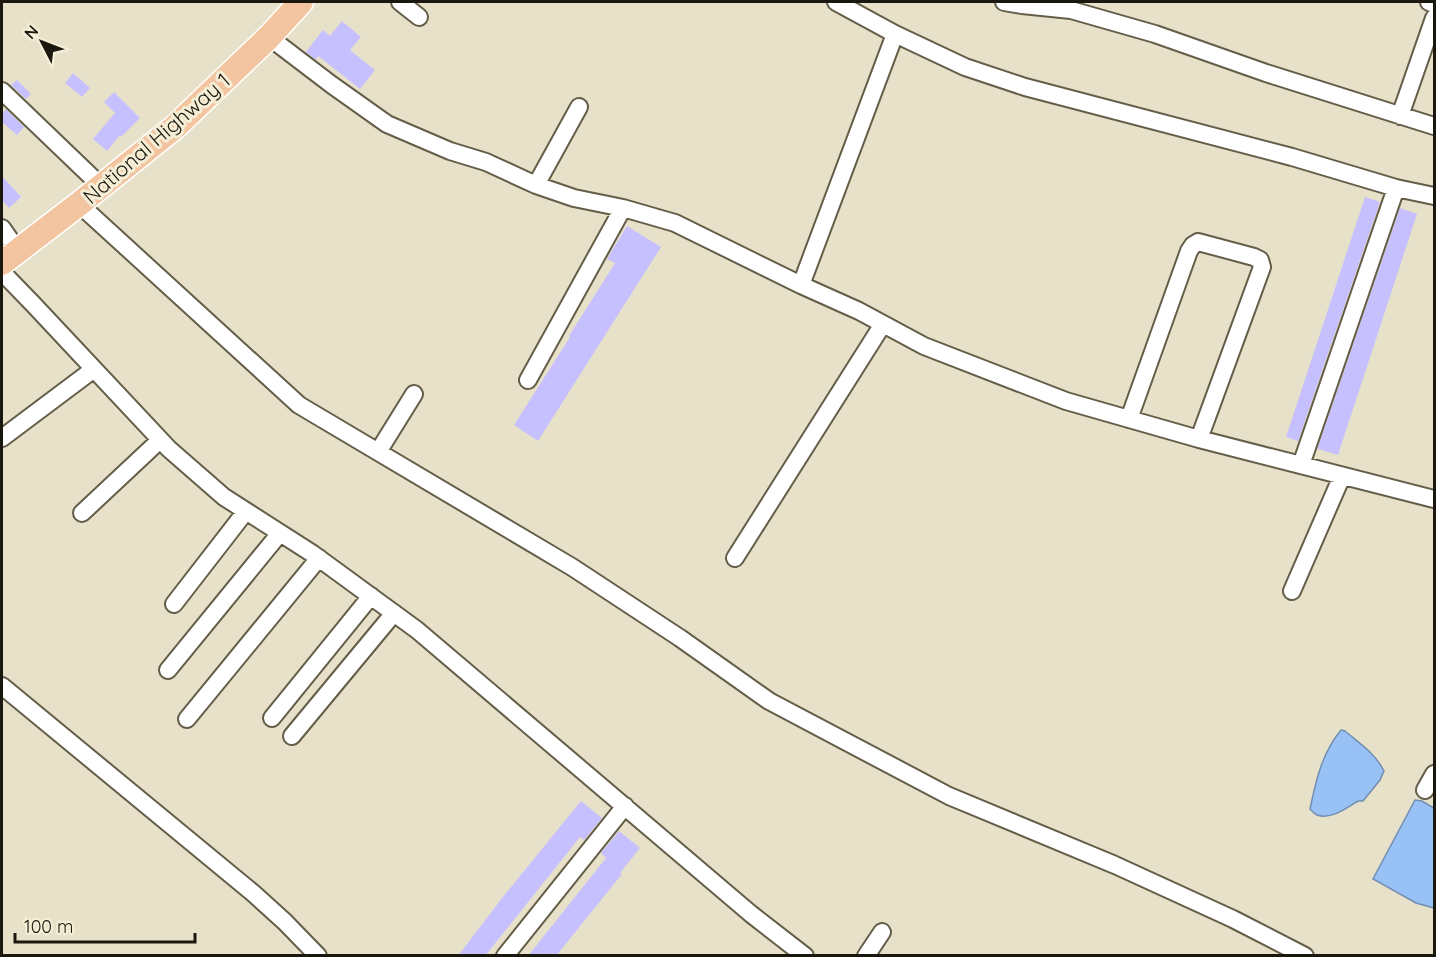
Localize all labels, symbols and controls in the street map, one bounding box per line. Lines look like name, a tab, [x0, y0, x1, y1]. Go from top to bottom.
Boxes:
north arrow	[12, 12, 72, 72]
text: N	[19, 21, 42, 43]
street label: National Highway 1	[77, 67, 235, 209]
scale bar	[15, 906, 195, 944]
text: 100 m	[24, 915, 73, 938]

